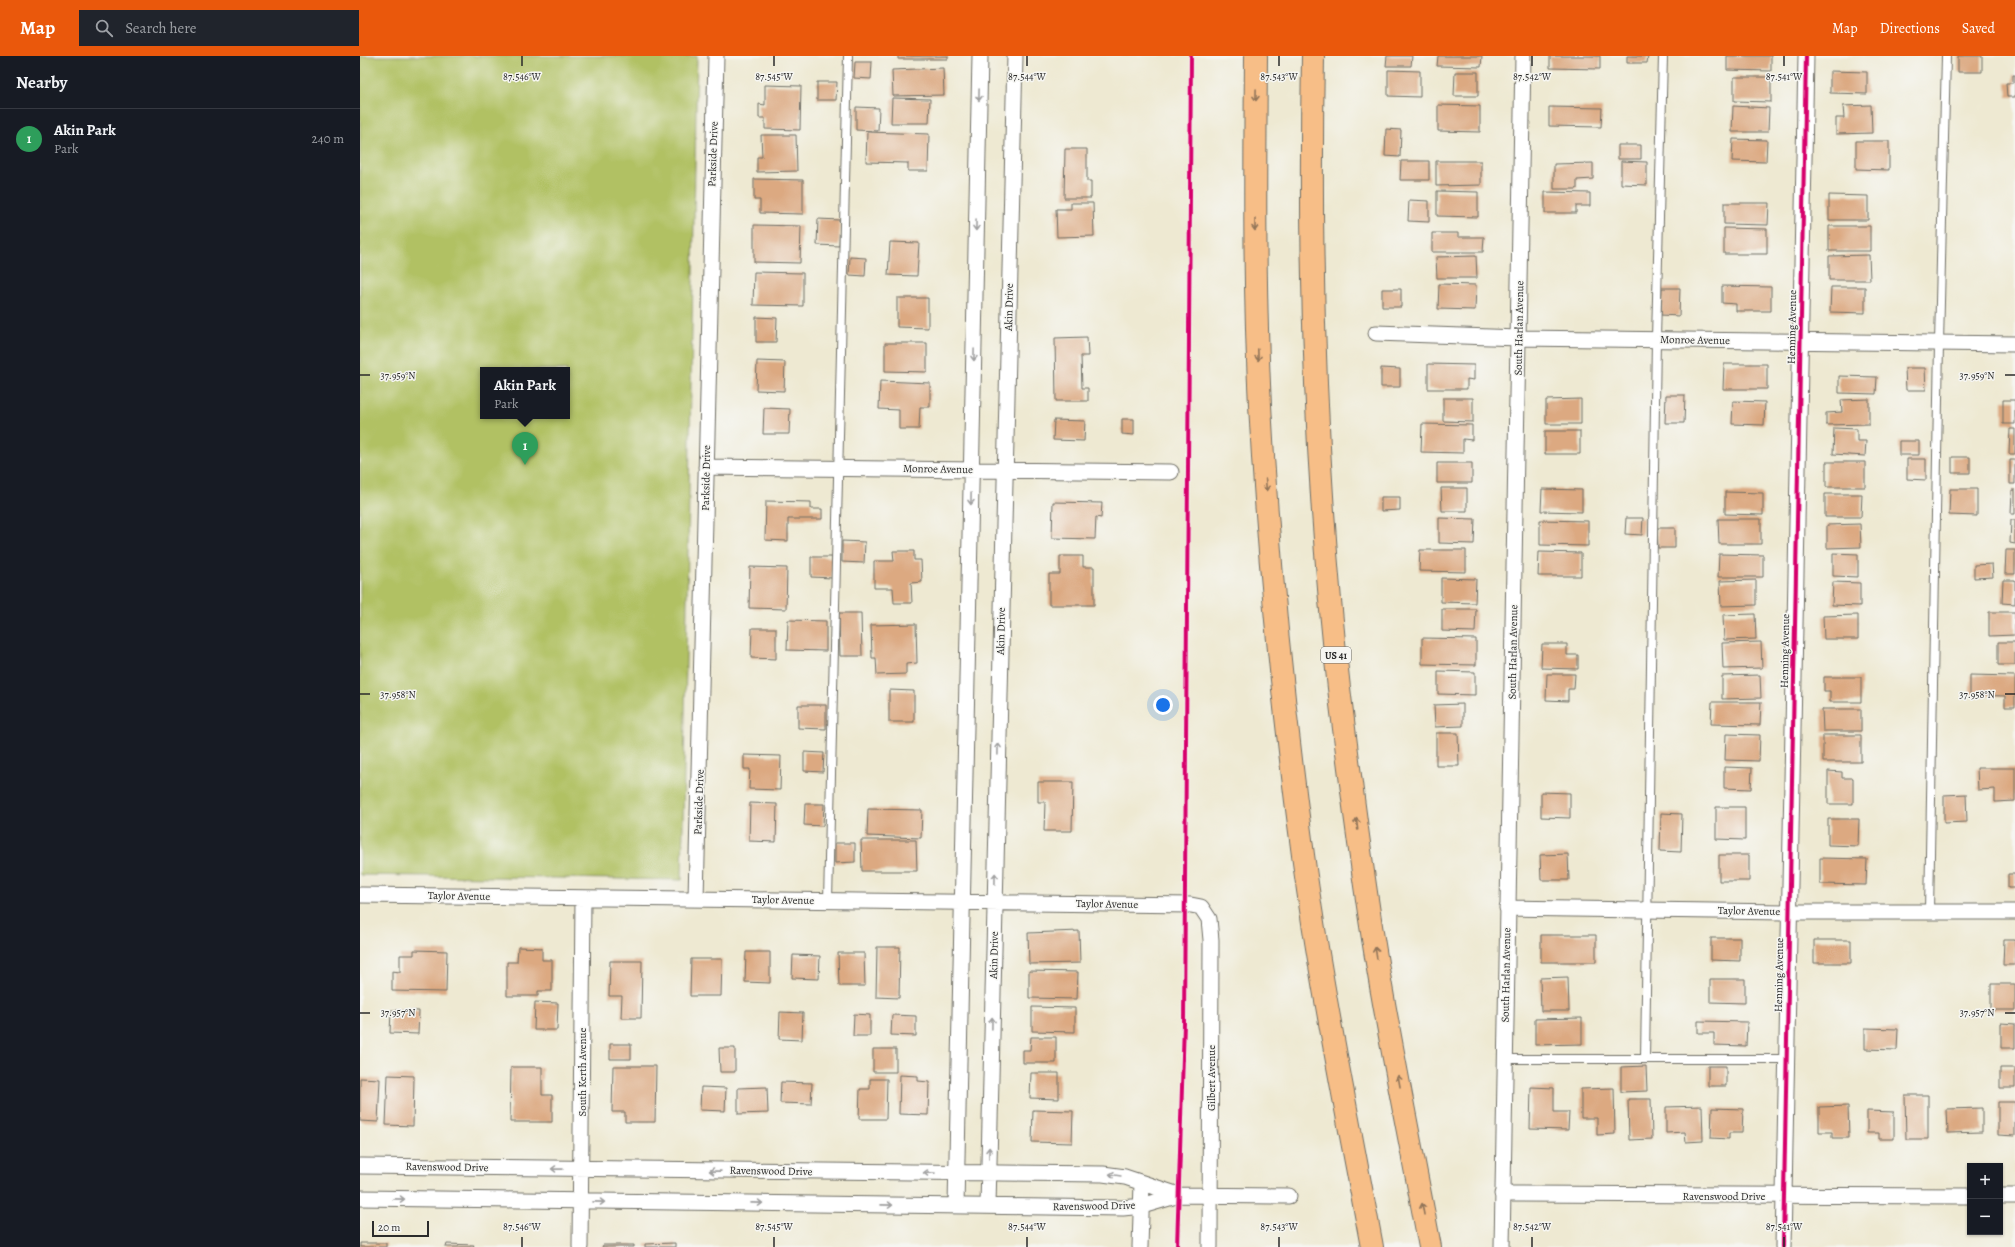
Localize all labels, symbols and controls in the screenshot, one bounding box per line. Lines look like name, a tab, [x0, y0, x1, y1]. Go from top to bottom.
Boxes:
search box	[79, 10, 359, 46]
text: Map	[20, 15, 55, 41]
icon: search	[93, 17, 115, 39]
text: Search here	[125, 18, 197, 38]
text: Map	[1832, 19, 1858, 38]
text: Directions	[1880, 19, 1940, 38]
text: Saved	[1962, 19, 1995, 38]
text: 87.546°W	[503, 70, 542, 83]
text: 87.545°W	[755, 70, 793, 83]
text: 87.544°W	[1008, 70, 1047, 83]
text: 87.543°W	[1260, 70, 1298, 83]
text: 87.542°W	[1513, 70, 1552, 83]
text: 87.541°W	[1766, 70, 1803, 83]
text: Nearby	[16, 71, 67, 94]
one-way arrow	[975, 88, 983, 101]
one-way arrow	[1252, 88, 1260, 101]
text: Akin Park	[54, 120, 116, 140]
street label: Parkside Drive	[704, 121, 722, 187]
text: 1	[27, 130, 31, 147]
text: 240 m	[312, 130, 344, 147]
text: Park	[54, 140, 78, 157]
one-way arrow	[973, 218, 980, 231]
one-way arrow	[1251, 218, 1259, 231]
street label: South Harlan Avenue	[1511, 280, 1527, 376]
street label: Akin Drive	[1001, 283, 1017, 332]
street label: Henning Avenue	[1784, 289, 1800, 364]
street label: Monroe Avenue	[1660, 332, 1730, 348]
one-way arrow	[970, 348, 978, 361]
one-way arrow	[1255, 348, 1262, 361]
popup	[480, 367, 570, 419]
text: 37.959°N	[380, 369, 416, 382]
text: 37.959°N	[1959, 369, 1995, 382]
text: Akin Park	[494, 375, 556, 395]
text: Park	[494, 395, 518, 412]
pin: 1	[512, 432, 538, 465]
street label: Parkside Drive	[698, 445, 714, 511]
street label: Monroe Avenue	[903, 461, 973, 477]
one-way arrow	[1262, 478, 1269, 491]
one-way arrow	[967, 492, 975, 505]
street label: South Harlan Avenue	[1505, 604, 1521, 700]
street label: Akin Drive	[993, 607, 1009, 656]
street label: Henning Avenue	[1777, 613, 1793, 688]
road number: US 41	[1321, 647, 1351, 663]
text: 37.958°N	[380, 688, 416, 701]
text: 37.958°N	[1959, 688, 1995, 701]
your location	[1153, 695, 1173, 715]
one-way arrow	[995, 743, 1002, 756]
street label: Parkside Drive	[690, 769, 708, 835]
one-way arrow	[1353, 818, 1361, 831]
one-way arrow	[991, 873, 999, 886]
street label: Taylor Avenue	[428, 888, 490, 904]
street label: Taylor Avenue	[752, 892, 814, 908]
street label: Taylor Avenue	[1076, 896, 1138, 912]
street label: Taylor Avenue	[1718, 903, 1780, 919]
street label: South Harlan Avenue	[1498, 927, 1514, 1023]
street label: Akin Drive	[986, 931, 1002, 980]
street label: Henning Avenue	[1771, 937, 1787, 1012]
one-way arrow	[1372, 947, 1380, 960]
text: 37.957°N	[381, 1006, 415, 1019]
text: 37.957°N	[1960, 1006, 1994, 1019]
one-way arrow	[988, 1017, 996, 1030]
street label: South Kerth Avenue	[575, 1027, 590, 1116]
street label: Gilbert Avenue	[1204, 1045, 1219, 1111]
one-way arrow	[1395, 1075, 1403, 1088]
one-way arrow	[985, 1147, 993, 1160]
street label: Ravenswood Drive	[405, 1159, 489, 1175]
street label: Ravenswood Drive	[729, 1163, 813, 1179]
map controls	[1967, 1163, 2003, 1235]
button: +	[1967, 1163, 2003, 1199]
one-way arrow	[551, 1165, 564, 1173]
one-way arrow	[709, 1167, 722, 1175]
one-way arrow	[923, 1169, 936, 1177]
one-way arrow	[1109, 1171, 1122, 1179]
street label: Ravenswood Drive	[1683, 1189, 1765, 1204]
one-way arrow	[392, 1195, 405, 1202]
one-way arrow	[592, 1198, 605, 1206]
street label: Ravenswood Drive	[1052, 1198, 1136, 1214]
button: −	[1967, 1199, 2003, 1235]
one-way arrow	[750, 1200, 763, 1207]
one-way arrow	[880, 1201, 893, 1209]
one-way arrow	[1418, 1203, 1426, 1216]
scale bar	[372, 1219, 429, 1238]
text: 20 m	[378, 1220, 400, 1235]
text: 87.546°W	[503, 1220, 542, 1233]
text: 87.545°W	[755, 1220, 793, 1233]
text: 87.544°W	[1008, 1220, 1047, 1233]
text: 87.543°W	[1260, 1220, 1298, 1233]
text: 87.542°W	[1513, 1220, 1552, 1233]
text: 87.541°W	[1766, 1220, 1803, 1233]

